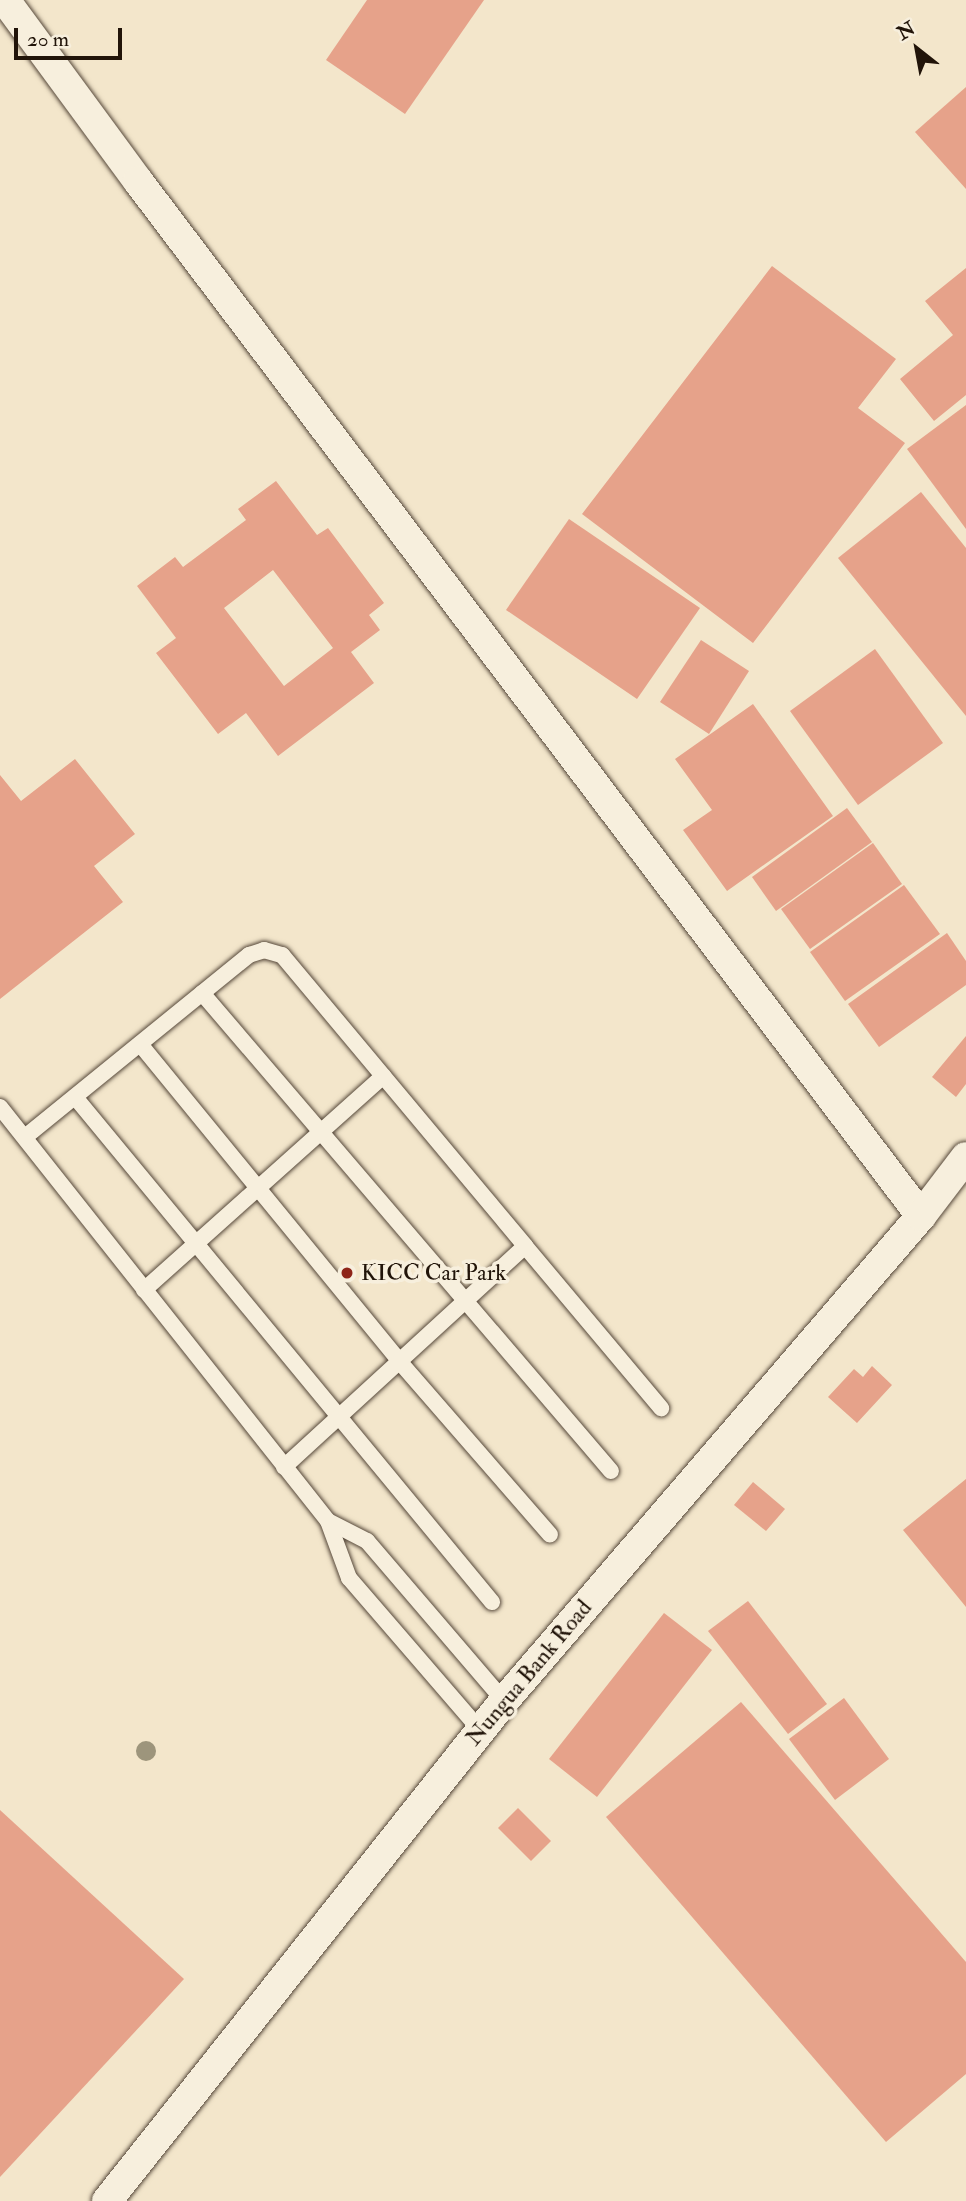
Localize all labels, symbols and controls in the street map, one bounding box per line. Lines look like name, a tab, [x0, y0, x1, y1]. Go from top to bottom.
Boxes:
scale bar	[18, 14, 126, 58]
north arrow	[882, 14, 952, 84]
text: N	[893, 16, 920, 46]
text: 20 m	[27, 26, 69, 53]
place label: KICC Car Park	[361, 1259, 506, 1287]
marker: KICC Car Park	[339, 1265, 355, 1281]
street label: Nungua Bank Road	[460, 1594, 598, 1752]

